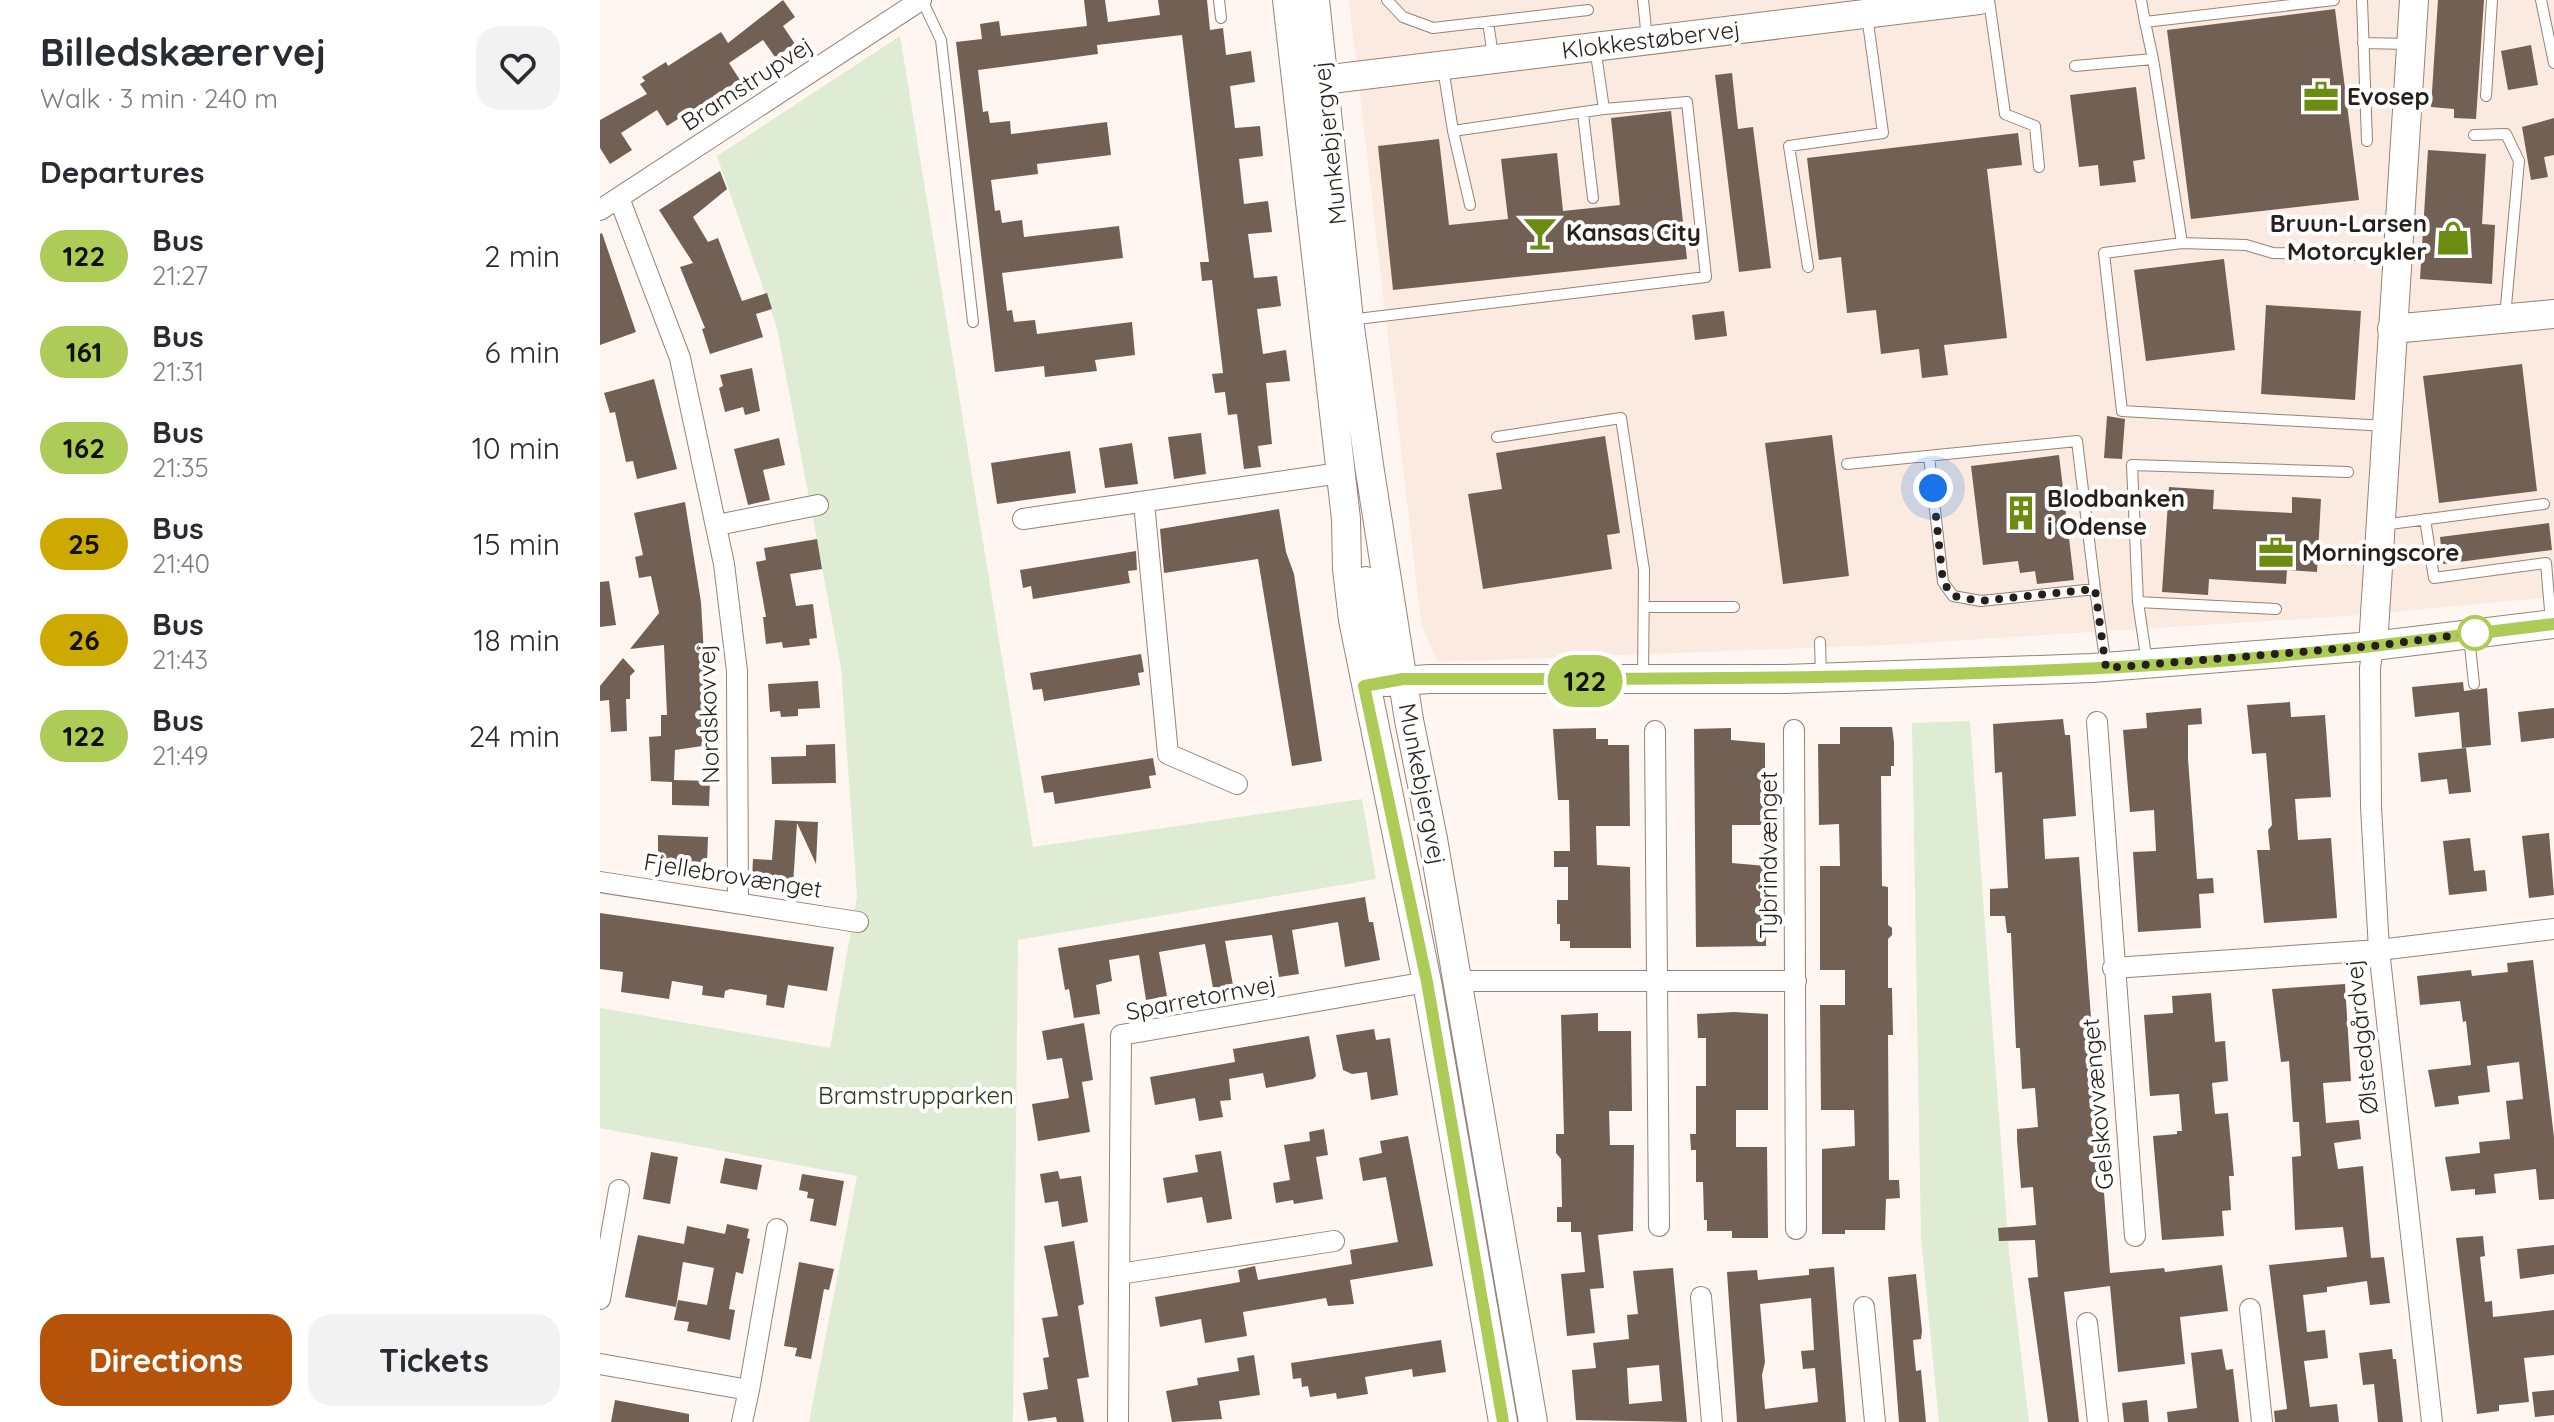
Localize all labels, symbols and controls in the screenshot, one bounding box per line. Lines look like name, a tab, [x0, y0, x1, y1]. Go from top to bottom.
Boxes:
street label: Klokkestøbervej	[1560, 13, 1742, 65]
button: heart	[476, 26, 560, 110]
text: Billedskærervej	[40, 28, 326, 76]
street label: Bramstrupvej	[675, 30, 818, 137]
street label: Munkebjergvej	[1305, 60, 1353, 226]
office icon: Evosep	[2302, 78, 2340, 116]
place label: Evosep	[2347, 81, 2430, 111]
text: Walk · 3 min · 240 m	[40, 82, 278, 115]
text: Departures	[40, 153, 205, 191]
place label: Bruun-Larsen Motorcykler	[2270, 208, 2427, 266]
bar icon: Kansas City	[1521, 214, 1559, 252]
place label: Kansas City	[1566, 217, 1701, 247]
shop icon: Bruun-Larsen Motorcykler	[2434, 219, 2472, 257]
text: Bus	[152, 221, 204, 259]
text: 2 min	[484, 237, 560, 275]
text: 122	[63, 238, 105, 273]
text: 21:27	[152, 259, 208, 292]
text: Bus	[152, 317, 204, 355]
text: 6 min	[485, 333, 560, 371]
text: 161	[66, 334, 102, 369]
text: 21:31	[152, 355, 204, 388]
text: Bus	[152, 413, 204, 451]
text: 10 min	[472, 429, 560, 467]
text: 162	[63, 430, 105, 465]
text: 21:35	[152, 451, 209, 484]
your location	[1913, 468, 1953, 508]
place label: Blodbanken i Odense	[2047, 483, 2185, 541]
building icon: Blodbanken i Odense	[2002, 494, 2040, 532]
text: Bus	[152, 509, 204, 547]
text: 15 min	[473, 525, 560, 563]
text: 25	[68, 526, 100, 561]
office icon: Morningscore	[2257, 534, 2295, 572]
place label: Morningscore	[2302, 537, 2459, 567]
text: 21:40	[152, 547, 210, 580]
text: Bus	[152, 605, 204, 643]
unlabelled marker	[2458, 616, 2492, 650]
text: 18 min	[473, 621, 560, 659]
text: 26	[68, 622, 100, 657]
text: 21:43	[152, 643, 208, 676]
street label: Nordskovvej	[691, 644, 725, 784]
line badge: 122	[1539, 655, 1631, 707]
text: 122	[1564, 663, 1606, 698]
street label: Munkebjergvej	[1393, 700, 1453, 867]
text: Bus	[152, 701, 204, 739]
text: 24 min	[469, 717, 560, 755]
text: 122	[63, 718, 105, 753]
text: 21:49	[152, 739, 209, 772]
street label: Tybrindvænget	[1753, 771, 1783, 939]
street label: Fjellebrovænget	[642, 846, 824, 904]
street label: Ølstedgårdvej	[2338, 958, 2384, 1116]
street label: Sparretornvej	[1123, 968, 1278, 1026]
street label: Gelskovvænget	[2075, 1017, 2119, 1191]
park label: Bramstrupparken	[818, 1080, 1014, 1110]
button: Directions	[40, 1314, 292, 1406]
button: Tickets	[308, 1314, 560, 1406]

